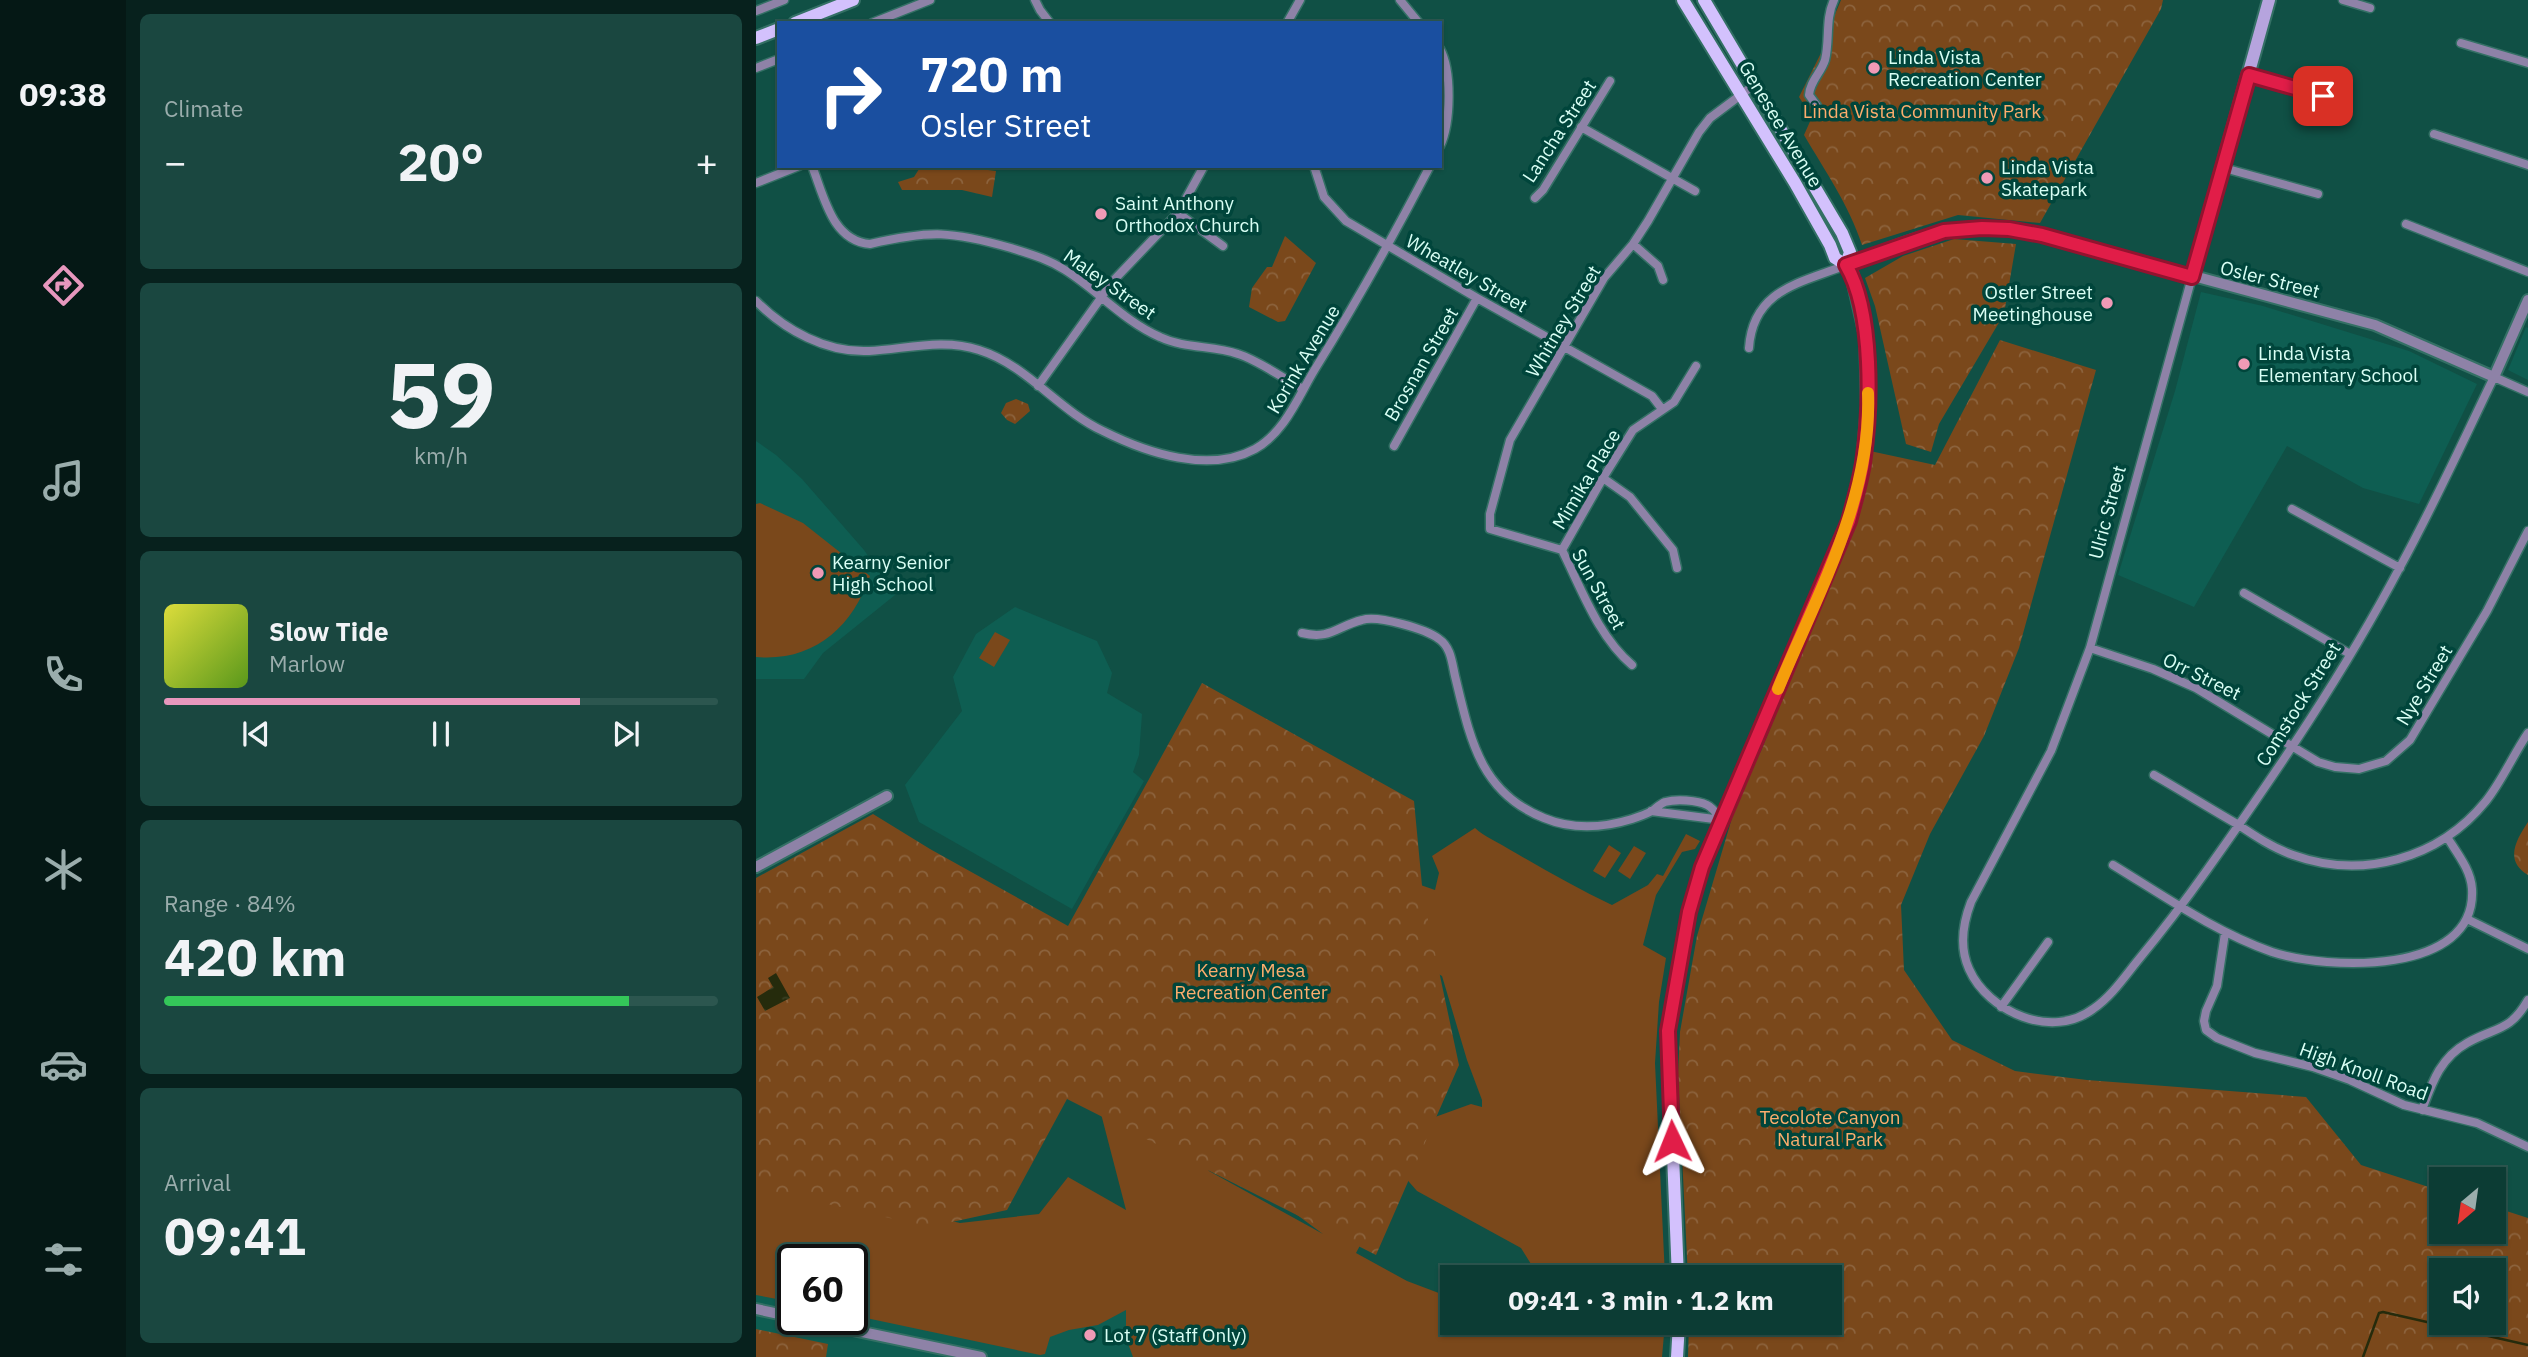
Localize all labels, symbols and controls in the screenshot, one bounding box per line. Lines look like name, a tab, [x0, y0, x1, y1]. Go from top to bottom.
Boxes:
text: 720 m	[920, 42, 1064, 105]
place label: Linda Vista Recreation Center	[1888, 45, 2042, 91]
icon: right	[805, 49, 896, 140]
street label: Genesee Avenue	[1734, 57, 1828, 191]
marker: Linda Vista Recreation Center	[1866, 60, 1882, 76]
pin	[2293, 66, 2353, 126]
text: 09:38	[19, 73, 107, 115]
street label: Lancha Street	[1517, 75, 1601, 187]
icon: arrive	[2304, 77, 2342, 115]
text: Climate	[164, 93, 243, 123]
park label: Linda Vista Community Park	[1803, 99, 2041, 123]
text: Osler Street	[920, 104, 1092, 146]
text: 20°	[398, 128, 484, 195]
text: −	[164, 137, 187, 186]
text: +	[695, 137, 718, 186]
place label: Linda Vista Skatepark	[2001, 155, 2094, 201]
marker: Linda Vista Skatepark	[1979, 170, 1995, 186]
place label: Saint Anthony Orthodox Church	[1115, 191, 1260, 237]
marker: Saint Anthony Orthodox Church	[1093, 206, 1109, 222]
street label: Wheatley Street	[1402, 228, 1532, 318]
street label: Maley Street	[1059, 243, 1161, 325]
street label: Osler Street	[2218, 255, 2322, 303]
icon: directions	[39, 261, 88, 310]
street label: Whitney Street	[1520, 261, 1606, 381]
place label: Ostler Street Meetinghouse	[1973, 280, 2093, 326]
marker: Ostler Street Meetinghouse	[2099, 295, 2115, 311]
street label: Korink Avenue	[1261, 300, 1345, 418]
street label: Brosnan Street	[1379, 303, 1463, 425]
text: 59	[386, 335, 496, 453]
place label: Linda Vista Elementary School	[2258, 341, 2418, 387]
marker: Linda Vista Elementary School	[2236, 356, 2252, 372]
street label: Mimika Place	[1547, 424, 1625, 534]
text: km/h	[414, 440, 468, 470]
icon: music	[39, 456, 88, 505]
street label: Ulric Street	[2083, 463, 2131, 561]
street label: Sun Street	[1567, 544, 1631, 634]
place label: Kearny Senior High School	[832, 550, 950, 596]
marker: Kearny Senior High School	[810, 565, 826, 581]
text: Slow Tide	[269, 614, 389, 648]
street label: Comstock Street	[2250, 638, 2346, 770]
street label: Nye Street	[2391, 640, 2457, 730]
street label: Orr Street	[2159, 647, 2245, 705]
text: Marlow	[269, 648, 345, 678]
icon: phone	[39, 650, 88, 699]
icon: previous	[237, 715, 275, 753]
icon: pause	[422, 715, 460, 753]
icon: next	[607, 715, 645, 753]
icon: climate	[39, 845, 88, 894]
text: Range · 84%	[164, 888, 296, 918]
text: 420 km	[164, 923, 346, 990]
park label: Kearny Mesa Recreation Center	[1174, 958, 1328, 1004]
street label: High Knoll Road	[2296, 1037, 2432, 1105]
icon: car	[39, 1040, 88, 1089]
position arrow	[1635, 1104, 1709, 1178]
park label: Tecolote Canyon Natural Park	[1760, 1105, 1900, 1151]
text: Arrival	[164, 1167, 231, 1197]
north arrow	[2429, 1167, 2506, 1244]
map controls	[2429, 1167, 2506, 1335]
text: 09:41	[164, 1202, 306, 1269]
icon: filters	[39, 1235, 88, 1284]
speed limit sign: 60	[777, 1244, 868, 1335]
button: sound	[2429, 1258, 2506, 1335]
text: 09:41 · 3 min · 1.2 km	[1508, 1283, 1774, 1317]
place label: Lot 7 (Staff Only)	[1104, 1323, 1247, 1347]
marker: Lot 7 (Staff Only)	[1082, 1327, 1098, 1343]

